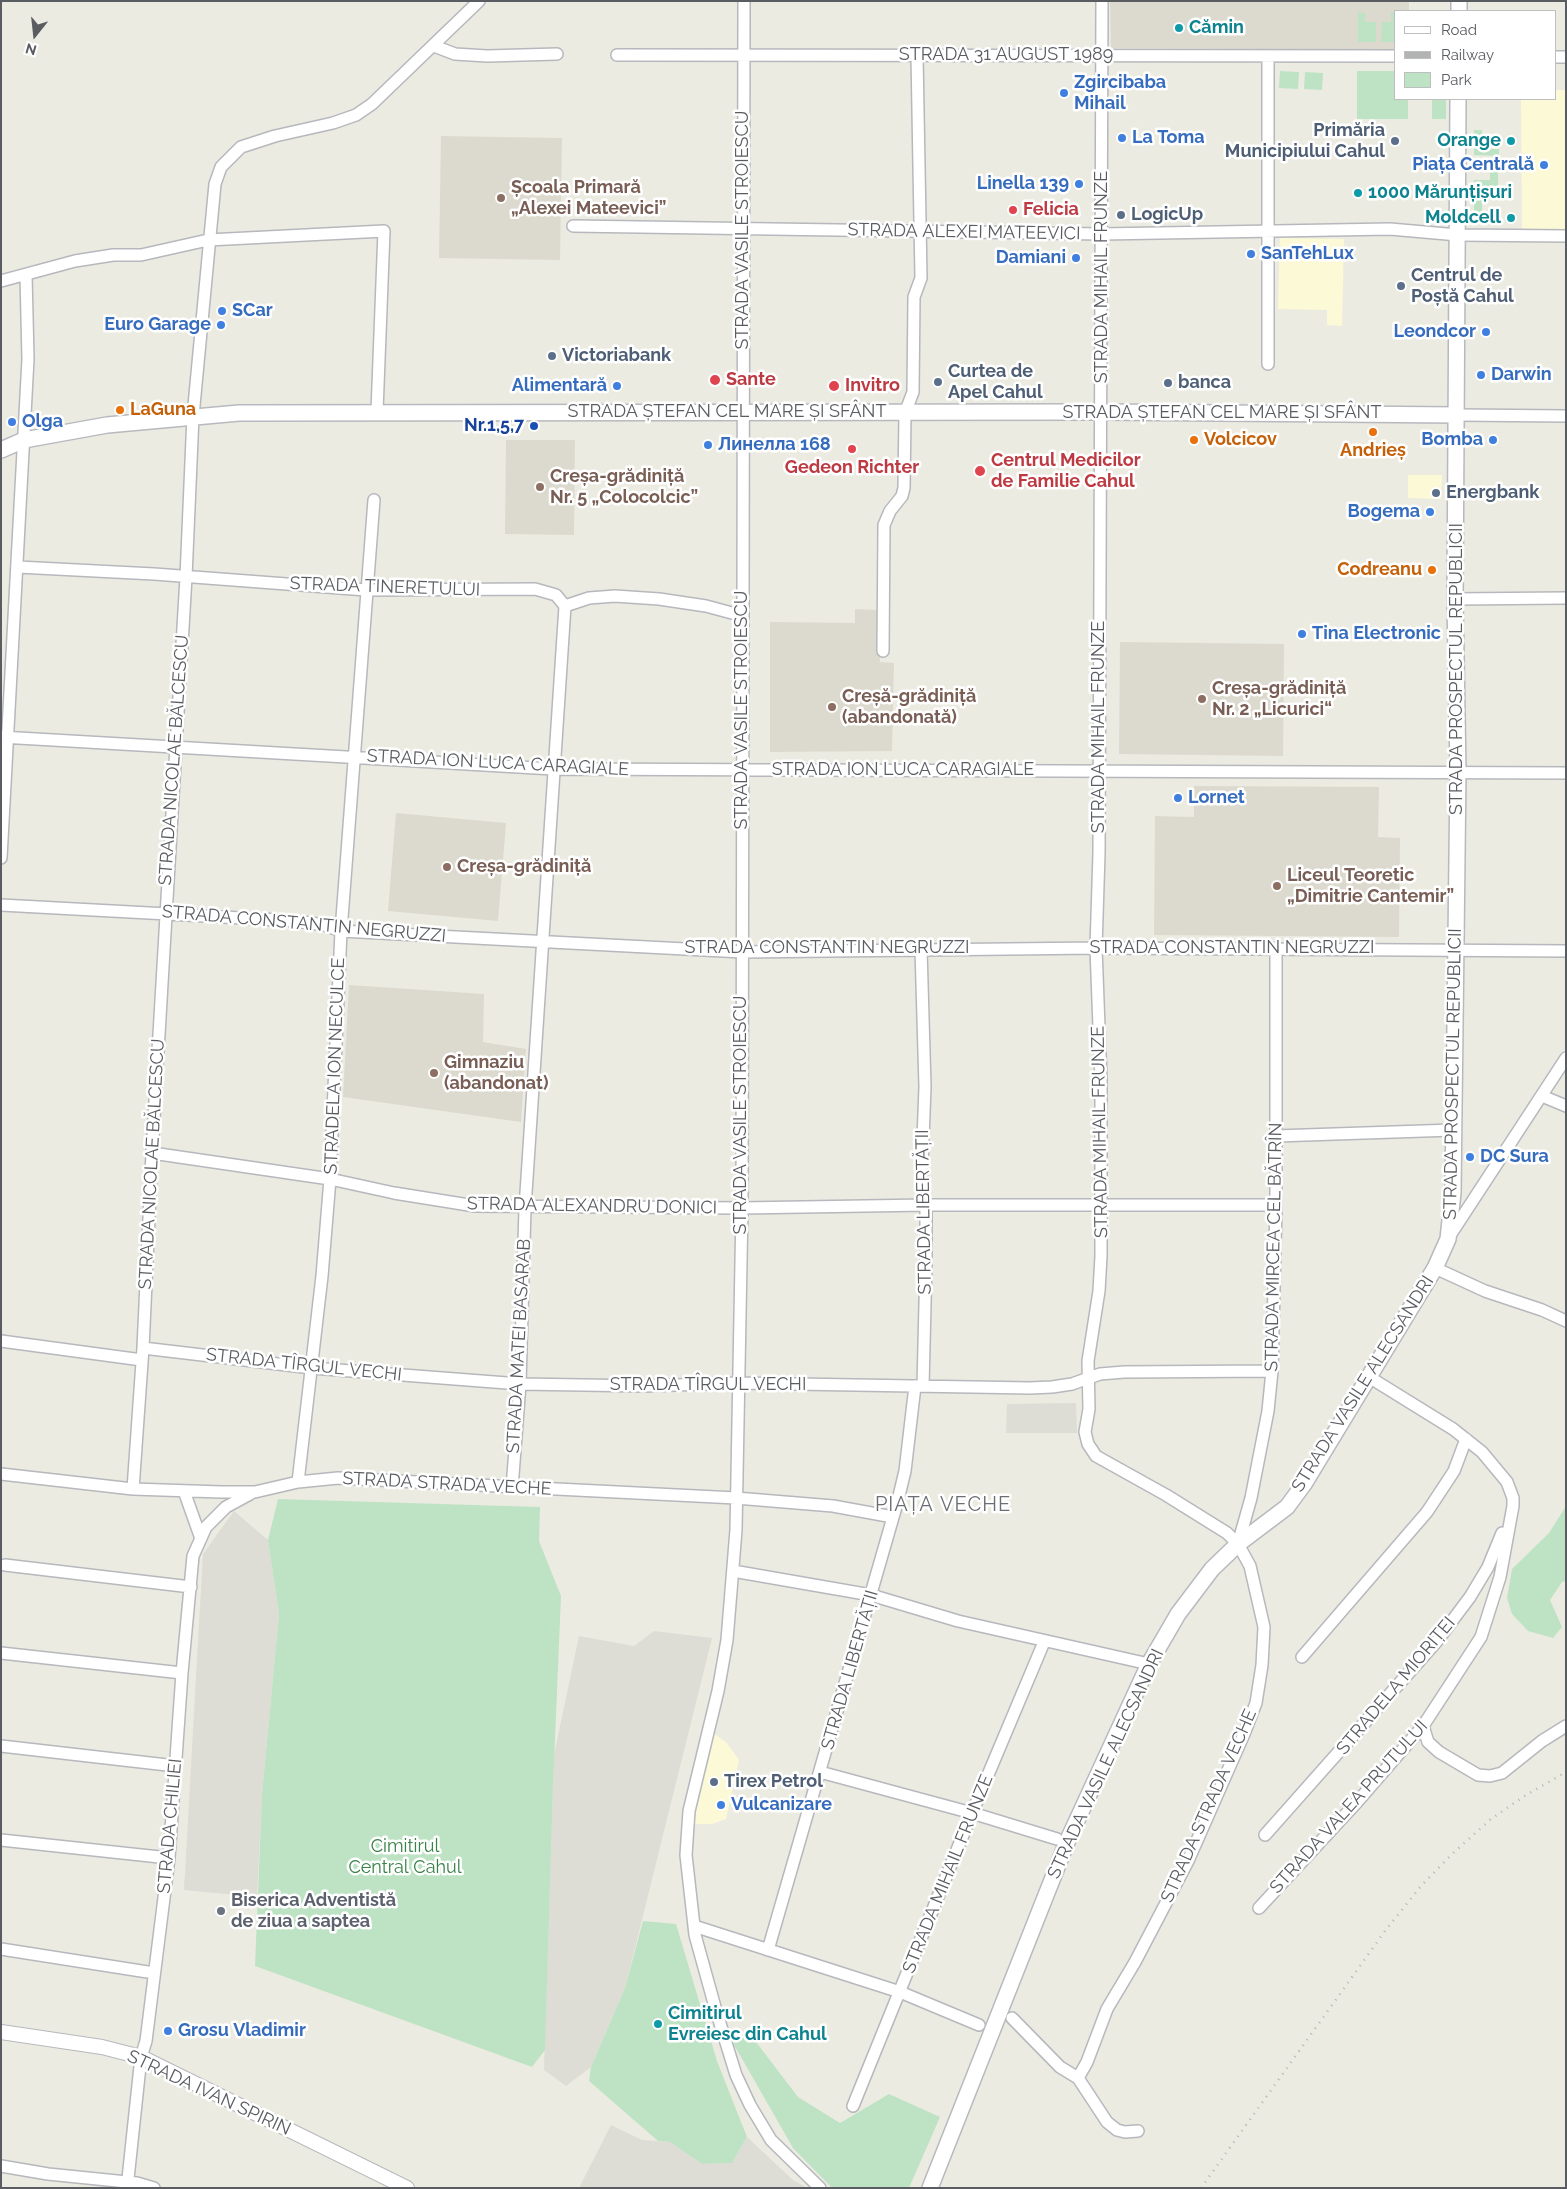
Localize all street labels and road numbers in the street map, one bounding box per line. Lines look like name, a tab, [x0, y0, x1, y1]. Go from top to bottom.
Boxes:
street label: STRADA 31 AUGUST 1989	[899, 44, 1113, 66]
street label: STRADA VASILE STROIESCU	[732, 111, 754, 349]
street label: STRADA MIHAIL FRUNZE	[1091, 171, 1113, 383]
street label: STRADA ALEXEI MATEEVICI	[847, 219, 1081, 245]
street label: STRADA ȘTEFAN CEL MARE ȘI SFÂNT	[567, 401, 887, 423]
street label: STRADA ȘTEFAN CEL MARE ȘI SFÂNT	[1062, 402, 1382, 424]
street label: STRADA PROSPECTUL REPUBLICII	[1446, 523, 1468, 815]
street label: STRADA TINERETULUI	[289, 573, 481, 601]
street label: STRADA VASILE STROIESCU	[731, 591, 753, 829]
street label: STRADA MIHAIL FRUNZE	[1088, 621, 1110, 833]
street label: STRADA NICOLAE BĂLCESCU	[154, 634, 194, 886]
street label: STRADA ION LUCA CARAGIALE	[366, 745, 630, 781]
street label: STRADA ION LUCA CARAGIALE	[772, 759, 1034, 781]
street label: STRADA CONSTANTIN NEGRUZZI	[161, 901, 447, 947]
street label: STRADA PROSPECTUL REPUBLICII	[1440, 928, 1466, 1220]
street label: STRADA CONSTANTIN NEGRUZZI	[684, 937, 970, 959]
street label: STRADA CONSTANTIN NEGRUZZI	[1089, 937, 1375, 959]
street label: STRADELA ION NECULCE	[320, 957, 350, 1175]
street label: STRADA VASILE STROIESCU	[730, 996, 752, 1234]
street label: STRADA MIHAIL FRUNZE	[1087, 1026, 1113, 1238]
street label: STRADA NICOLAE BĂLCESCU	[135, 1038, 169, 1290]
street label: STRADA MIRCEA CEL BĂTRÎN	[1261, 1122, 1287, 1372]
street label: STRADA LIBERTĂȚII	[912, 1129, 936, 1295]
street label: STRADA ALEXANDRU DONICI	[467, 1193, 717, 1219]
street label: STRADA MATEI BASARAB	[503, 1238, 535, 1454]
street label: STRADA VASILE ALECSANDRI	[1287, 1272, 1439, 1496]
street label: STRADA TÎRGUL VECHI	[205, 1344, 403, 1386]
street label: STRADA TÎRGUL VECHI	[610, 1374, 806, 1396]
street label: STRADA STRADA VECHE	[342, 1468, 552, 1500]
street label: STRADA LIBERTĂȚII	[817, 1588, 883, 1752]
street label: STRADELA MIORIȚEI	[1332, 1613, 1460, 1759]
street label: STRADA VASILE ALECSANDRI	[1043, 1646, 1169, 1882]
street label: STRADA STRADA VECHE	[1157, 1706, 1261, 1906]
street label: STRADA VALEA PRUTULUI	[1266, 1716, 1432, 1898]
street label: STRADA CHILIEI	[153, 1758, 187, 1894]
street label: STRADA MIHAIL FRUNZE	[898, 1772, 998, 1976]
street label: STRADA IVAN SPIRIN	[124, 2046, 294, 2140]

